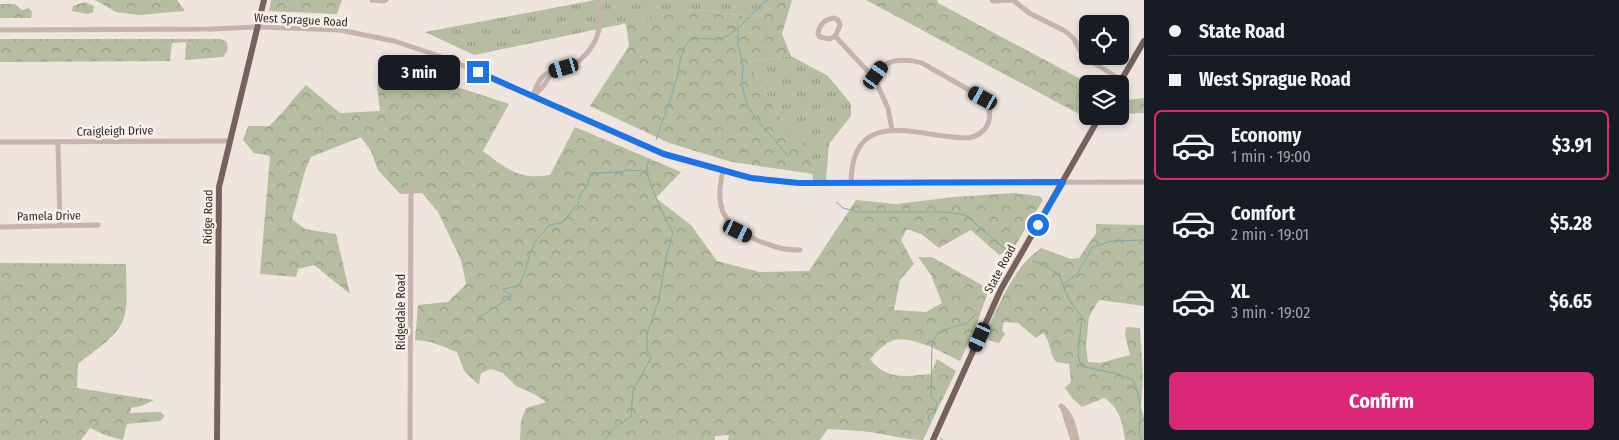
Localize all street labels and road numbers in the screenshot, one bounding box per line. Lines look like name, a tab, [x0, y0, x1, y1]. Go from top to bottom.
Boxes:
street label: West Sprague Road	[254, 11, 348, 29]
street label: Craigleigh Drive	[77, 123, 153, 139]
street label: Ridge Road	[201, 189, 215, 245]
street label: Pamela Drive	[17, 208, 81, 224]
street label: State Road	[981, 242, 1019, 296]
street label: Ridgedale Road	[394, 274, 408, 350]

